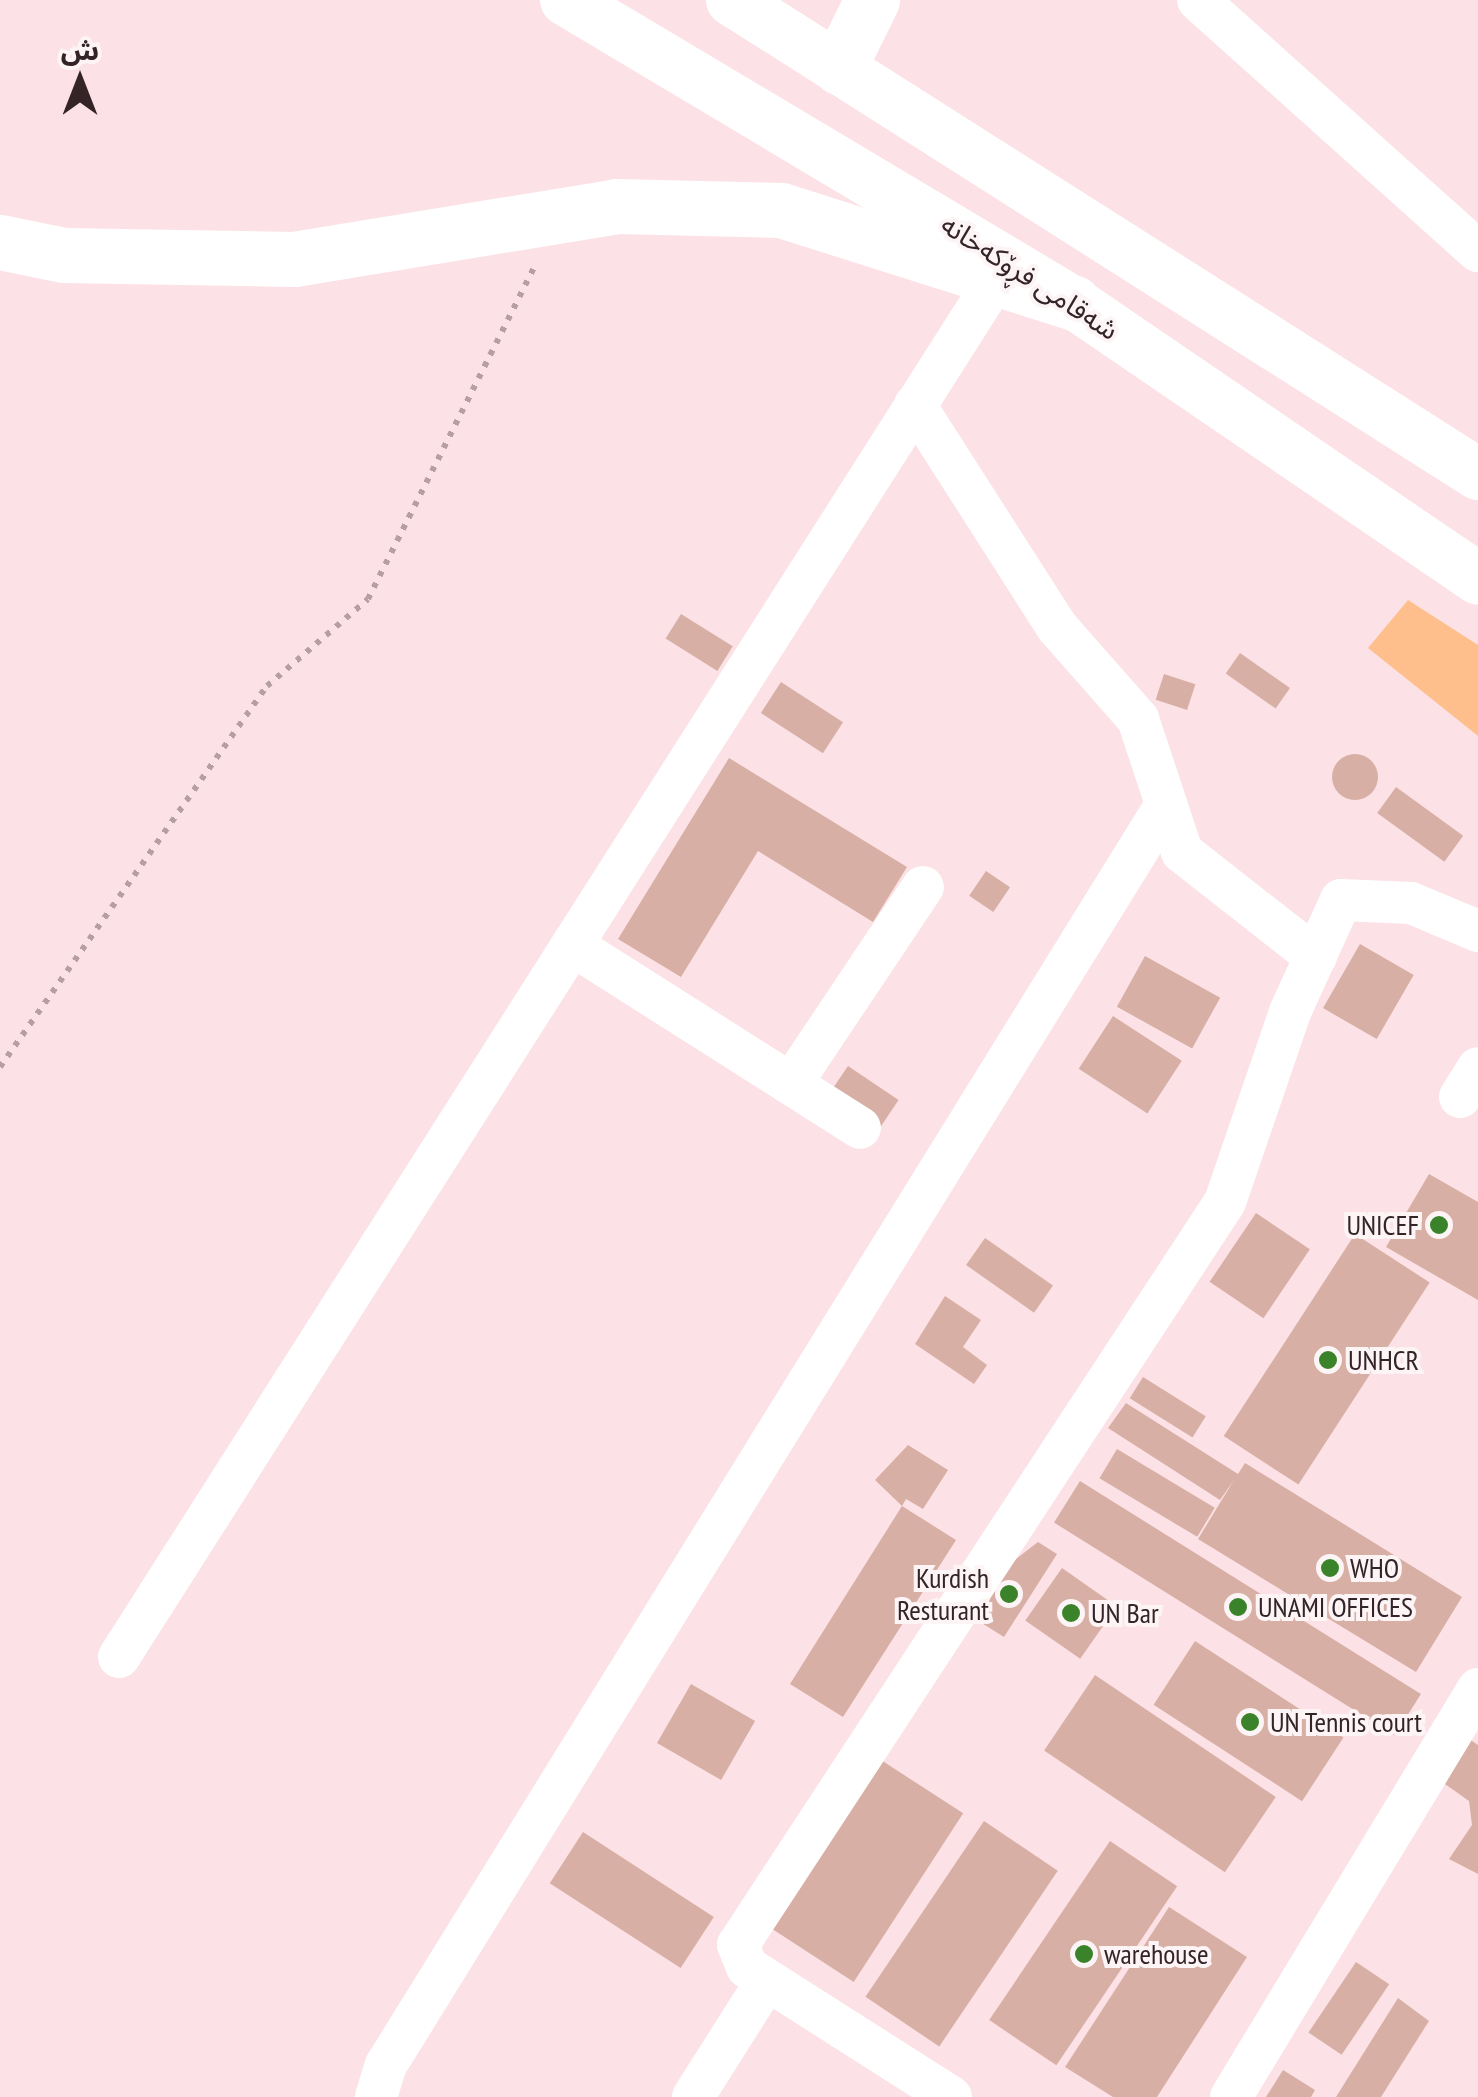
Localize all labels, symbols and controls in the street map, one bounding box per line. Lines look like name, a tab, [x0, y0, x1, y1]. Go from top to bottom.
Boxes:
north arrow	[30, 30, 130, 130]
text: ش	[61, 31, 99, 68]
street label: شەقامی فڕۆکەخانە	[935, 207, 1125, 347]
place label: UNICEF	[1346, 1208, 1419, 1242]
marker: UNICEF	[1428, 1214, 1450, 1236]
place label: UNHCR	[1348, 1343, 1419, 1377]
marker: UNHCR	[1317, 1349, 1339, 1371]
place label: WHO	[1350, 1551, 1399, 1585]
marker: WHO	[1319, 1557, 1341, 1579]
place label: Kurdish Resturant	[897, 1561, 989, 1627]
marker: Kurdish Resturant	[998, 1583, 1020, 1605]
place label: UNAMI OFFICES	[1258, 1590, 1413, 1624]
place label: UN Bar	[1091, 1596, 1159, 1630]
marker: UNAMI OFFICES	[1227, 1596, 1249, 1618]
marker: UN Bar	[1060, 1602, 1082, 1624]
place label: UN Tennis court	[1270, 1705, 1423, 1739]
marker: UN Tennis court	[1239, 1711, 1261, 1733]
place label: warehouse	[1104, 1937, 1209, 1971]
marker: warehouse	[1073, 1943, 1095, 1965]

